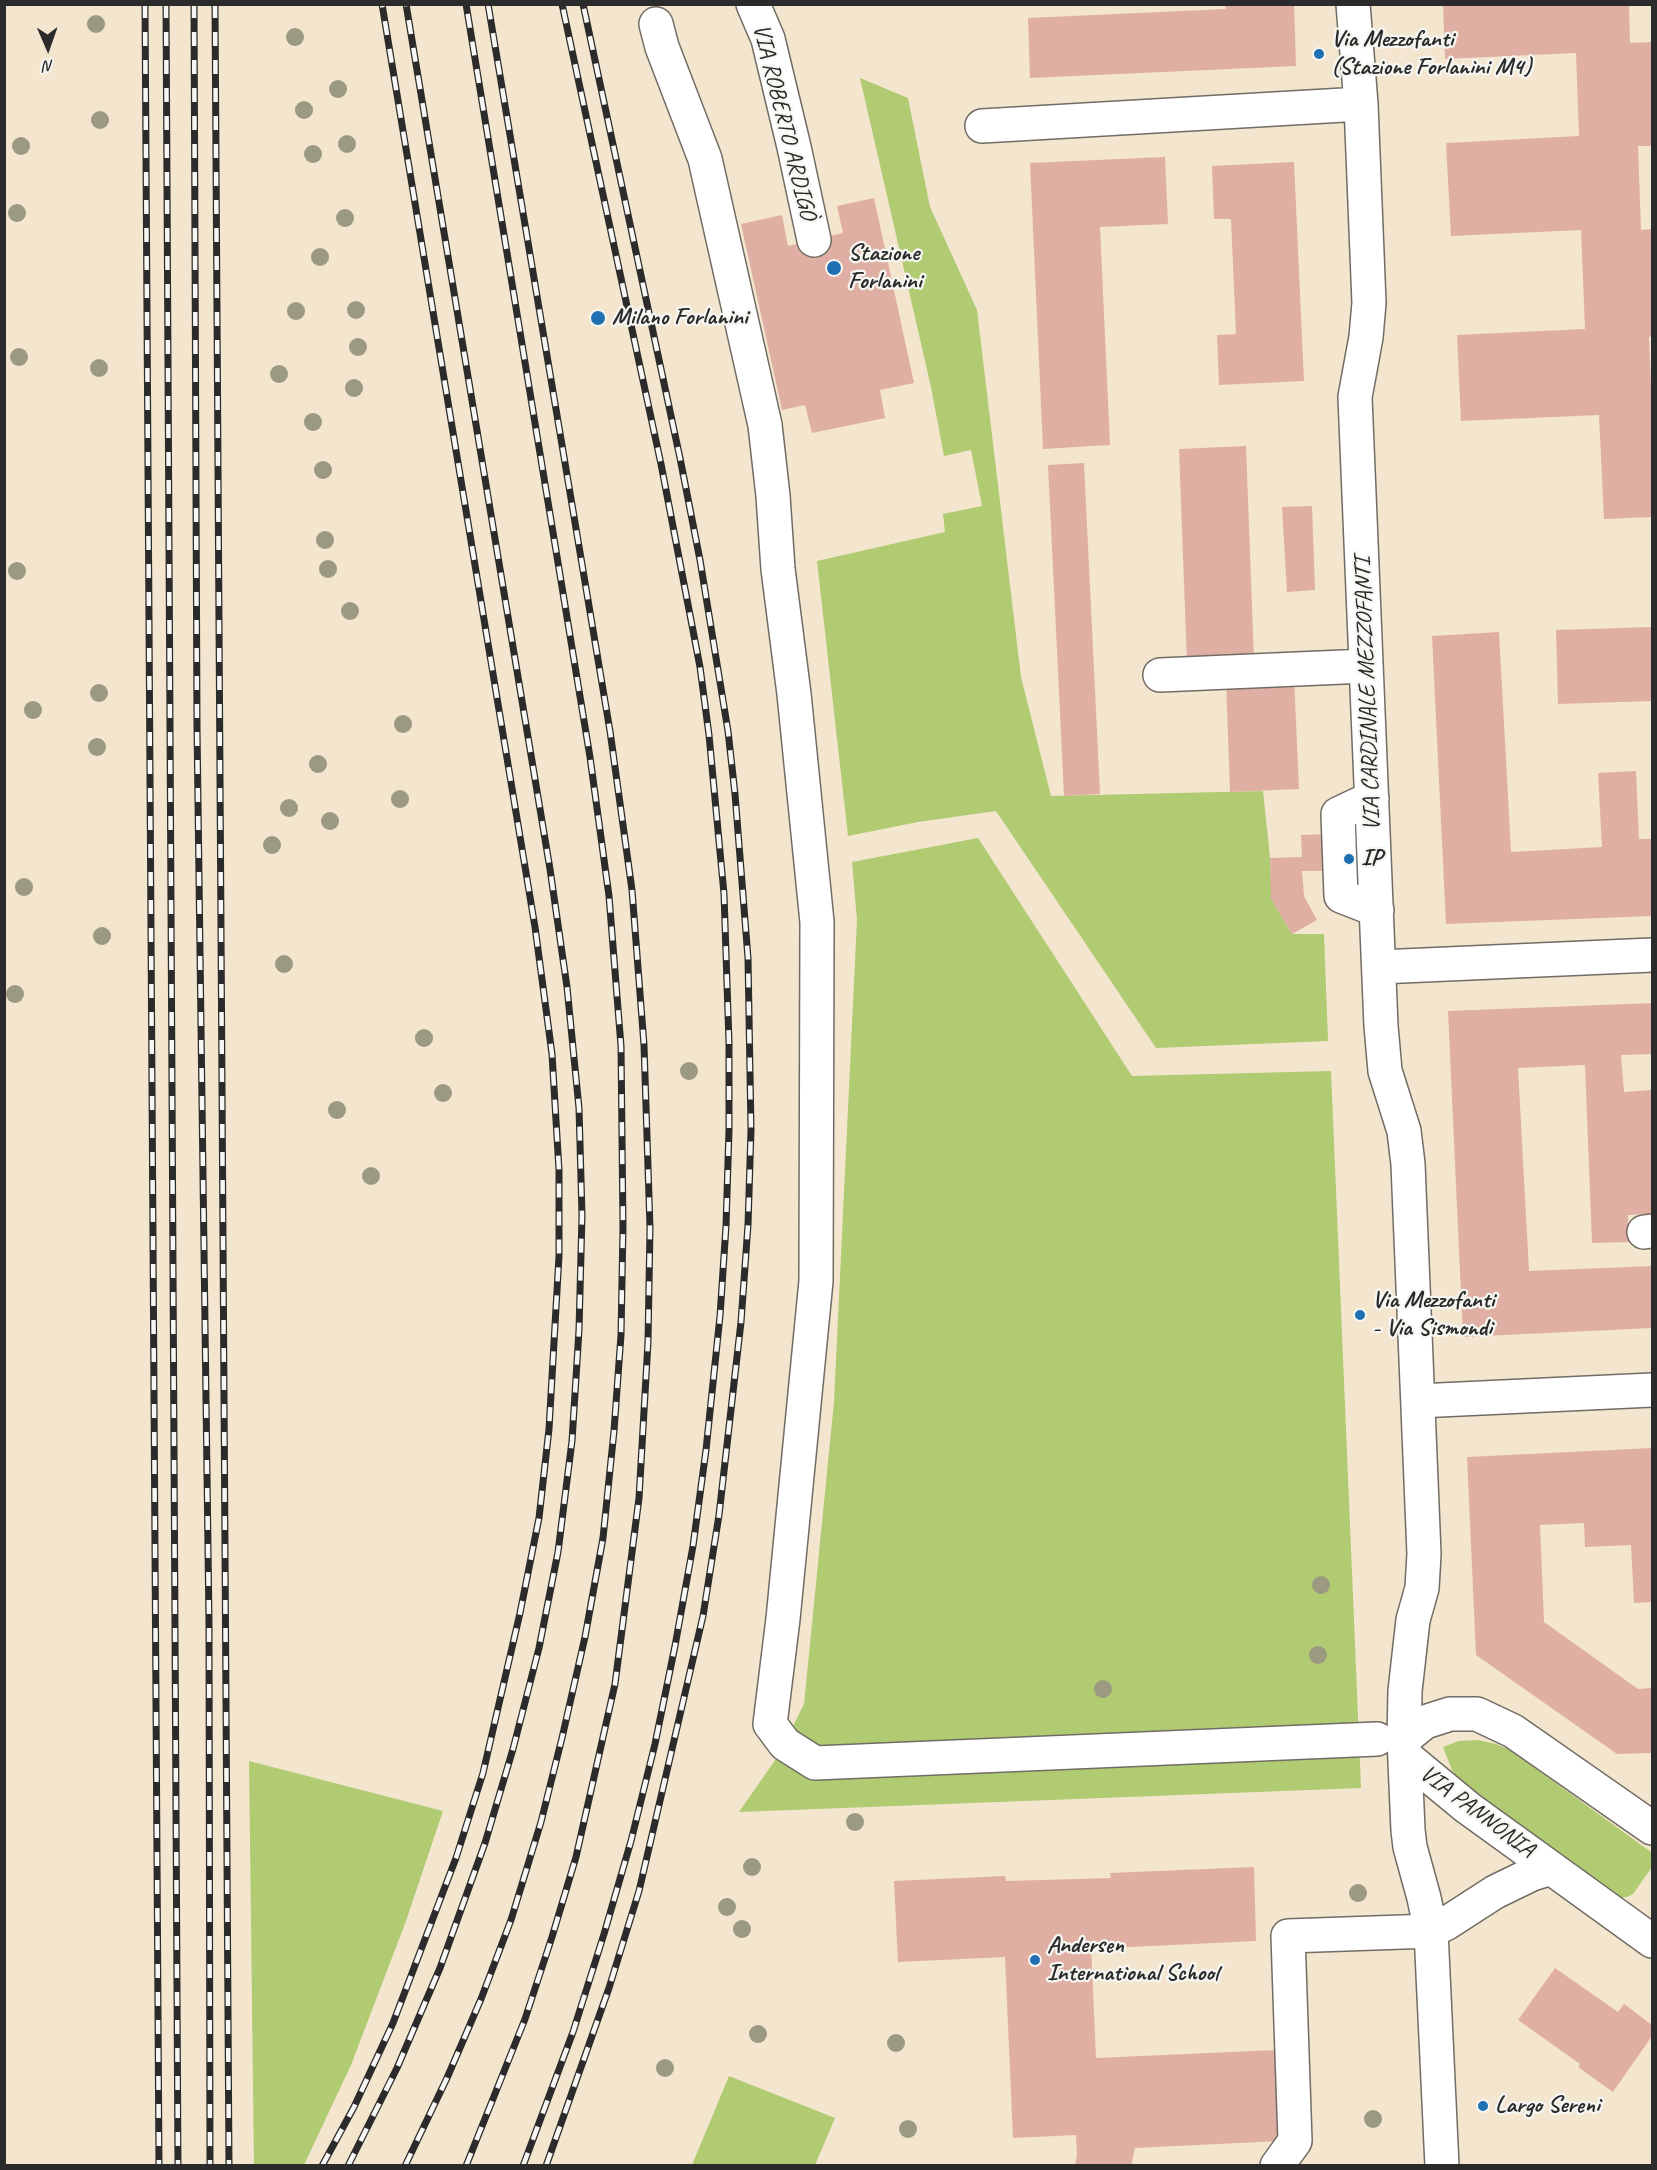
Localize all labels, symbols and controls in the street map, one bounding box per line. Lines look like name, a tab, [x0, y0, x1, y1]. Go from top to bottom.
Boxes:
north arrow	[18, 18, 78, 78]
street label: VIA ROBERTO ARDIGÒ	[746, 21, 822, 223]
place label: Via Mezzofanti (Stazione Forlanini M4)	[1331, 26, 1531, 82]
marker: Via Mezzofanti (Stazione Forlanini M4)	[1312, 47, 1326, 61]
text: N	[43, 56, 54, 76]
place label: Stazione Forlanini	[848, 240, 922, 296]
marker: Stazione Forlanini	[825, 259, 843, 277]
place label: Milano Forlanini	[612, 304, 748, 332]
marker: Milano Forlanini	[589, 309, 607, 327]
street label: VIA CARDINALE MEZZOFANTI	[1349, 557, 1387, 831]
place label: IP	[1361, 845, 1382, 873]
marker: IP	[1342, 852, 1356, 866]
place label: Via Mezzofanti - Via Sismondi	[1372, 1287, 1494, 1343]
marker: Via Mezzofanti - Via Sismondi	[1353, 1308, 1367, 1322]
street label: VIA PANNONIA	[1414, 1759, 1540, 1865]
place label: Andersen International School	[1047, 1932, 1218, 1988]
marker: Andersen International School	[1028, 1953, 1042, 1967]
place label: Largo Sereni	[1495, 2092, 1600, 2120]
marker: Largo Sereni	[1476, 2099, 1490, 2113]

